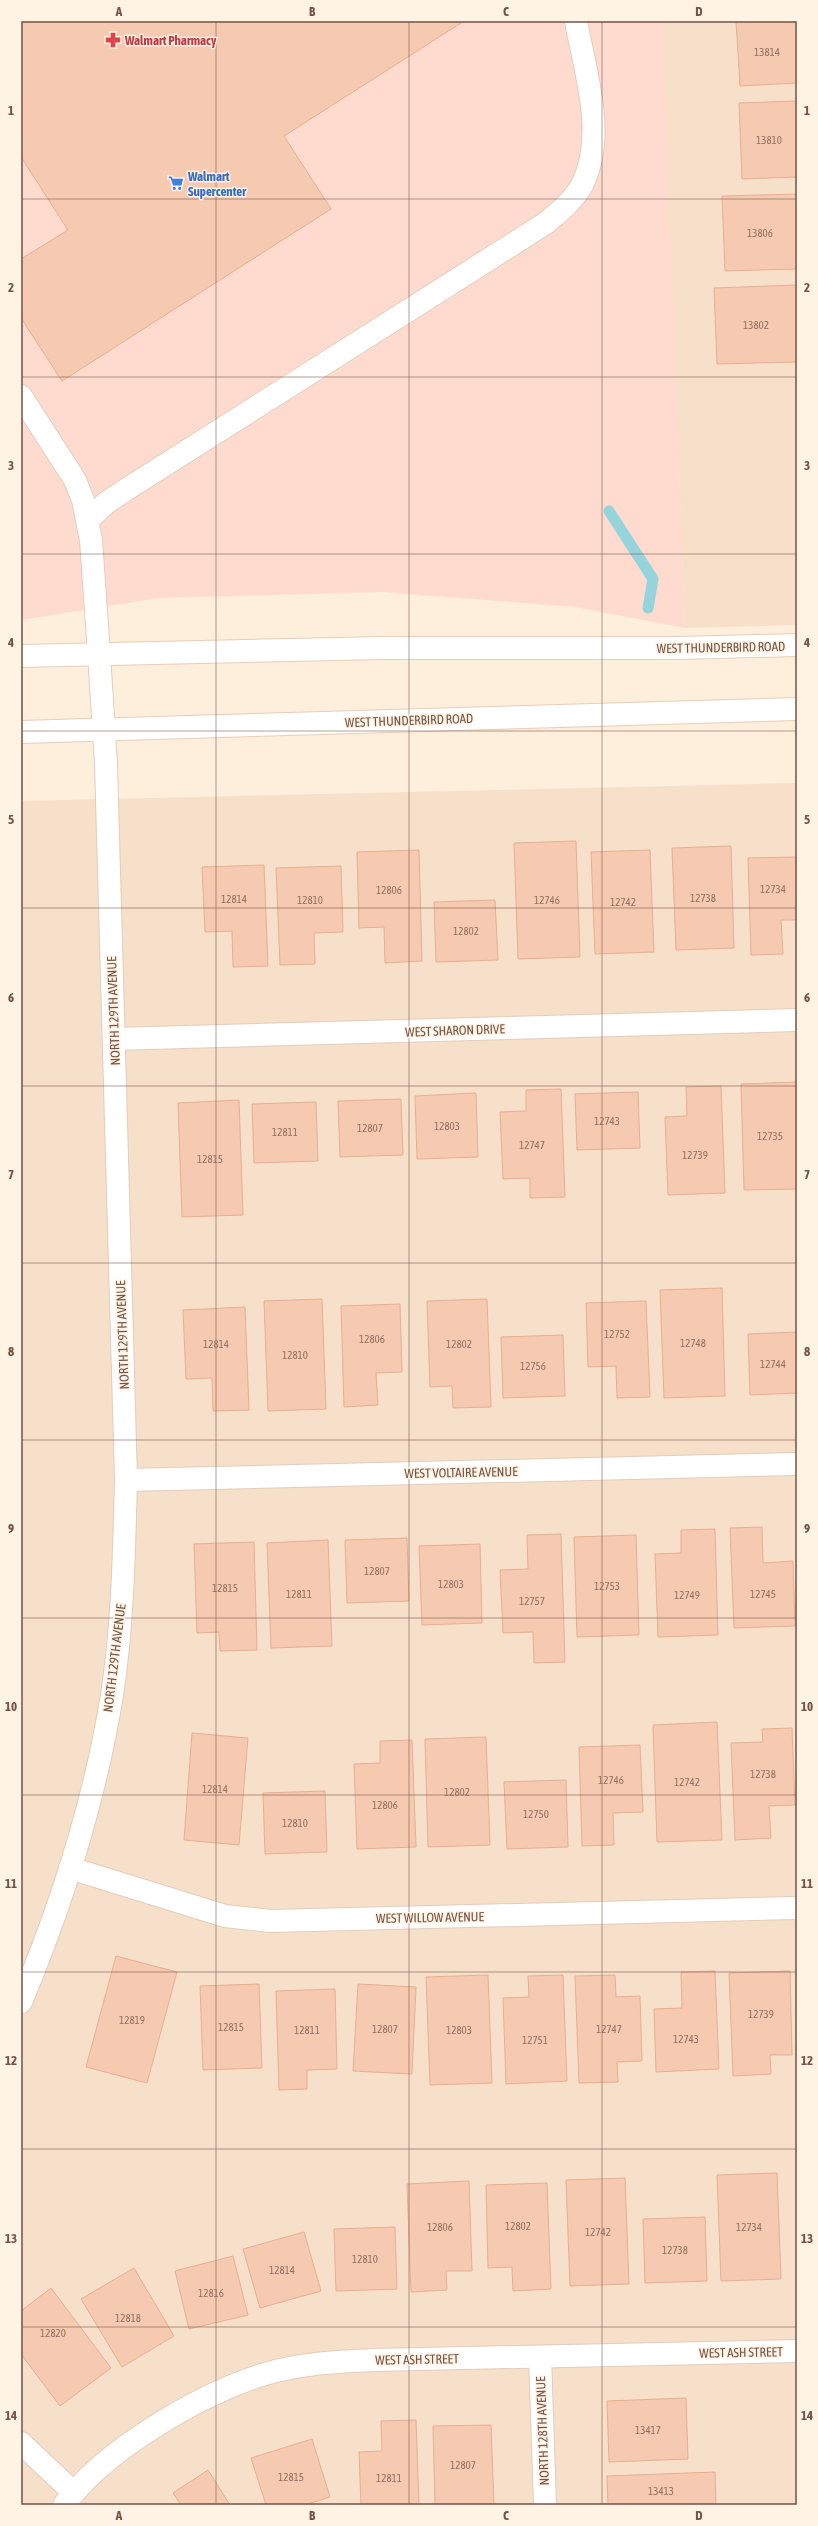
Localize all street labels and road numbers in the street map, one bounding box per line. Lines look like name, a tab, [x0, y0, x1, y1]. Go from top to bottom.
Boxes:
street label: WEST THUNDERBIRD ROAD	[657, 639, 785, 656]
street label: WEST THUNDERBIRD ROAD	[345, 711, 473, 730]
street label: NORTH 129TH AVENUE	[104, 956, 123, 1066]
street label: WEST SHARON DRIVE	[405, 1021, 506, 1040]
street label: NORTH 129TH AVENUE	[113, 1280, 132, 1390]
street label: WEST VOLTAIRE AVENUE	[404, 1464, 518, 1481]
street label: NORTH 129TH AVENUE	[100, 1603, 129, 1713]
street label: WEST WILLOW AVENUE	[376, 1909, 485, 1926]
street label: WEST ASH STREET	[699, 2344, 783, 2361]
street label: WEST ASH STREET	[375, 2351, 459, 2368]
street label: NORTH 128TH AVENUE	[533, 2376, 552, 2486]

